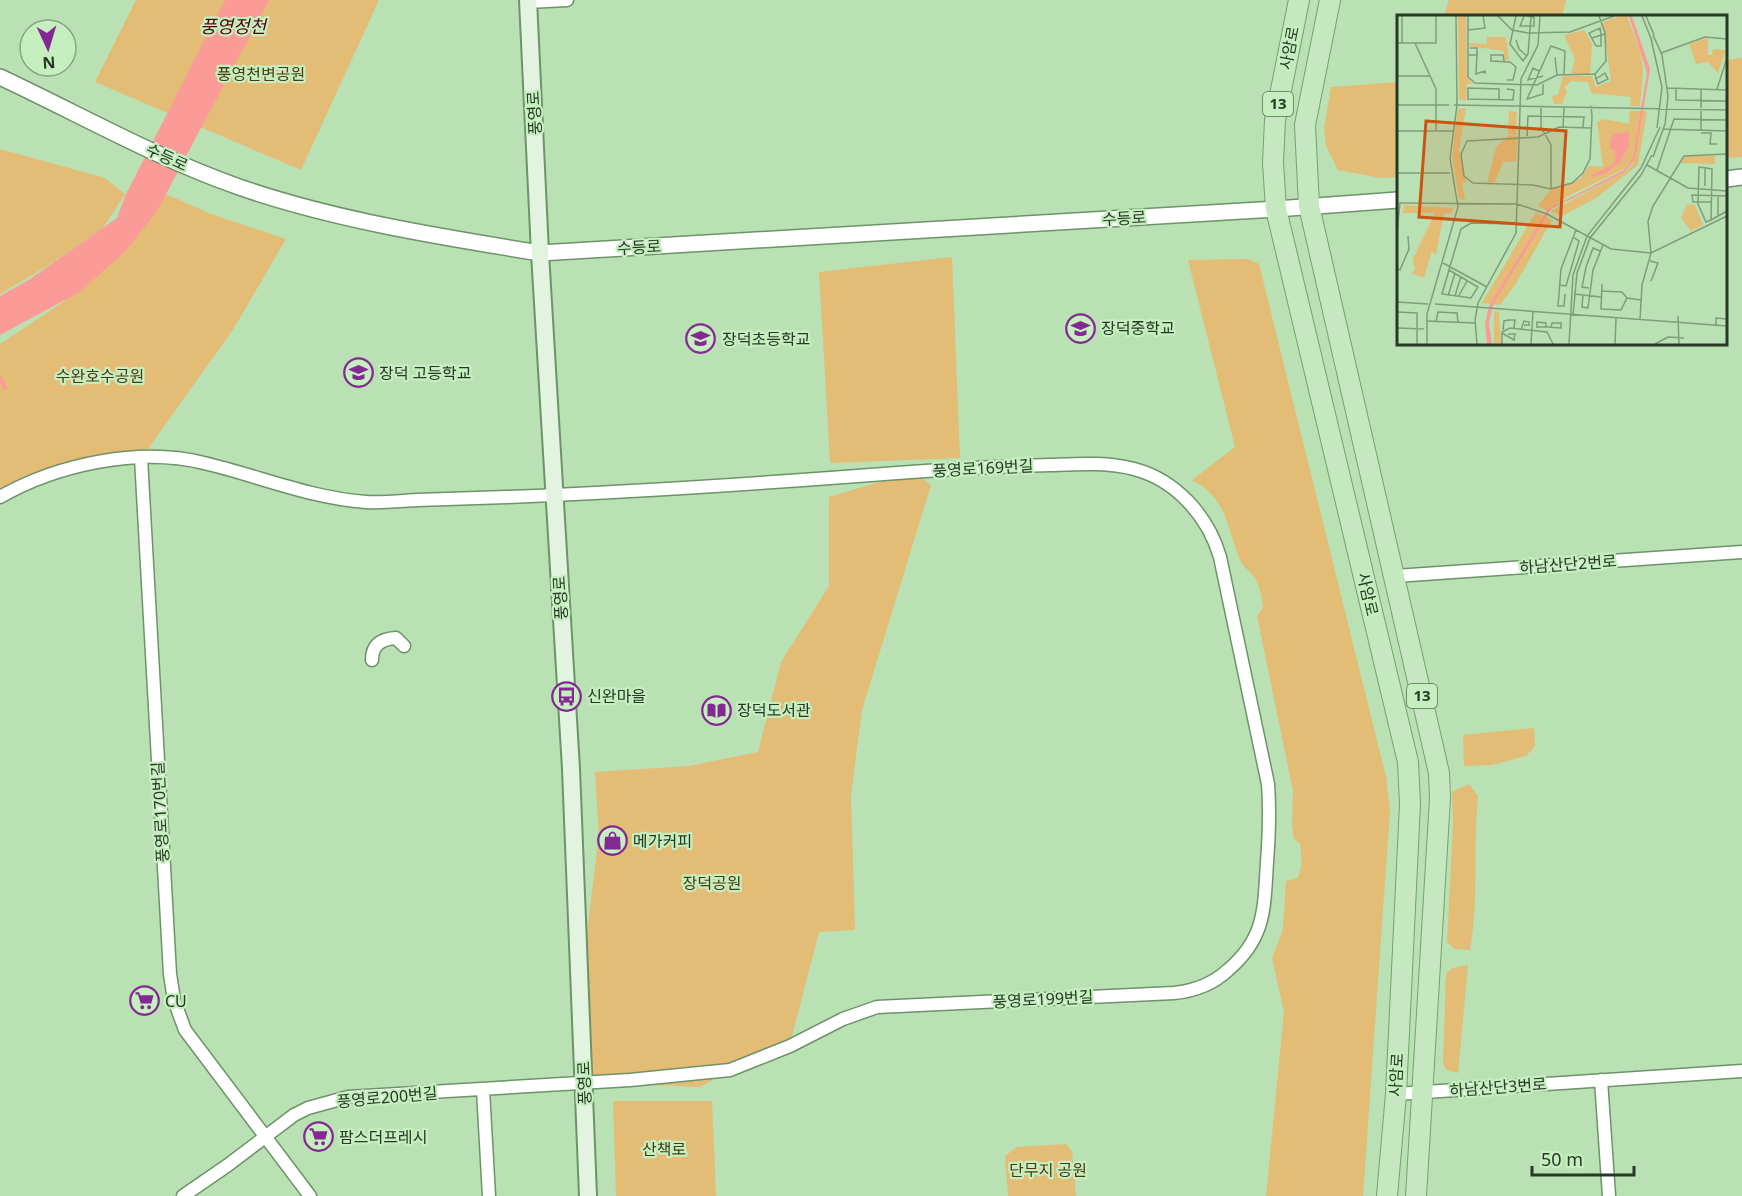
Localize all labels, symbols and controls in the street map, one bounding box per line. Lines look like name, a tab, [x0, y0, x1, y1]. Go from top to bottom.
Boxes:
water label: 풍영정천	[200, 14, 269, 38]
inset map	[1397, 15, 1727, 345]
north arrow	[18, 18, 78, 78]
street label: 사암로	[1274, 24, 1304, 72]
text: N	[42, 52, 56, 74]
park label: 풍영천변공원	[217, 63, 305, 85]
street label: 풍영로	[522, 90, 546, 136]
road number: 13	[1263, 92, 1293, 116]
street label: 수등로	[142, 138, 192, 176]
street label: 수등로	[1101, 206, 1147, 230]
street label: 수등로	[616, 235, 662, 259]
school or university icon: 장덕중학교	[1064, 312, 1096, 344]
place label: 장덕중학교	[1101, 317, 1175, 339]
school or university icon: 장덕초등학교	[685, 323, 717, 355]
place label: 장덕초등학교	[722, 328, 810, 350]
school or university icon: 장덕 고등학교	[342, 357, 374, 389]
place label: 장덕 고등학교	[379, 362, 471, 384]
park label: 수완호수공원	[56, 365, 144, 387]
street label: 풍영로169번길	[932, 454, 1034, 482]
street label: 하남산단2번로	[1519, 550, 1618, 578]
street label: 사암로	[1352, 570, 1384, 618]
street label: 풍영로	[548, 575, 572, 621]
bus stop icon: 신완마을	[550, 680, 582, 712]
road number: 13	[1407, 684, 1437, 708]
place label: 신완마을	[587, 685, 646, 707]
library icon: 장덕도서관	[700, 694, 732, 726]
place label: 장덕도서관	[737, 699, 811, 721]
street label: 풍영로170번길	[146, 761, 174, 863]
shop icon: 메가커피	[596, 825, 628, 857]
place label: 메가커피	[633, 830, 692, 852]
park label: 장덕공원	[683, 872, 741, 894]
supermarket icon: CU	[128, 985, 160, 1017]
street label: 풍영로199번길	[992, 985, 1094, 1013]
place label: CU	[165, 990, 187, 1012]
street label: 사암로	[1384, 1052, 1408, 1098]
street label: 풍영로	[572, 1060, 596, 1105]
street label: 하남산단3번로	[1449, 1073, 1548, 1101]
street label: 풍영로200번길	[336, 1082, 438, 1112]
supermarket icon: 팜스더프레시	[302, 1121, 334, 1153]
place label: 팜스더프레시	[339, 1126, 427, 1148]
park label: 산책로	[642, 1138, 686, 1160]
scale bar	[1532, 1139, 1634, 1177]
text: 50 m	[1541, 1147, 1583, 1171]
park label: 단무지 공원	[1009, 1159, 1087, 1181]

